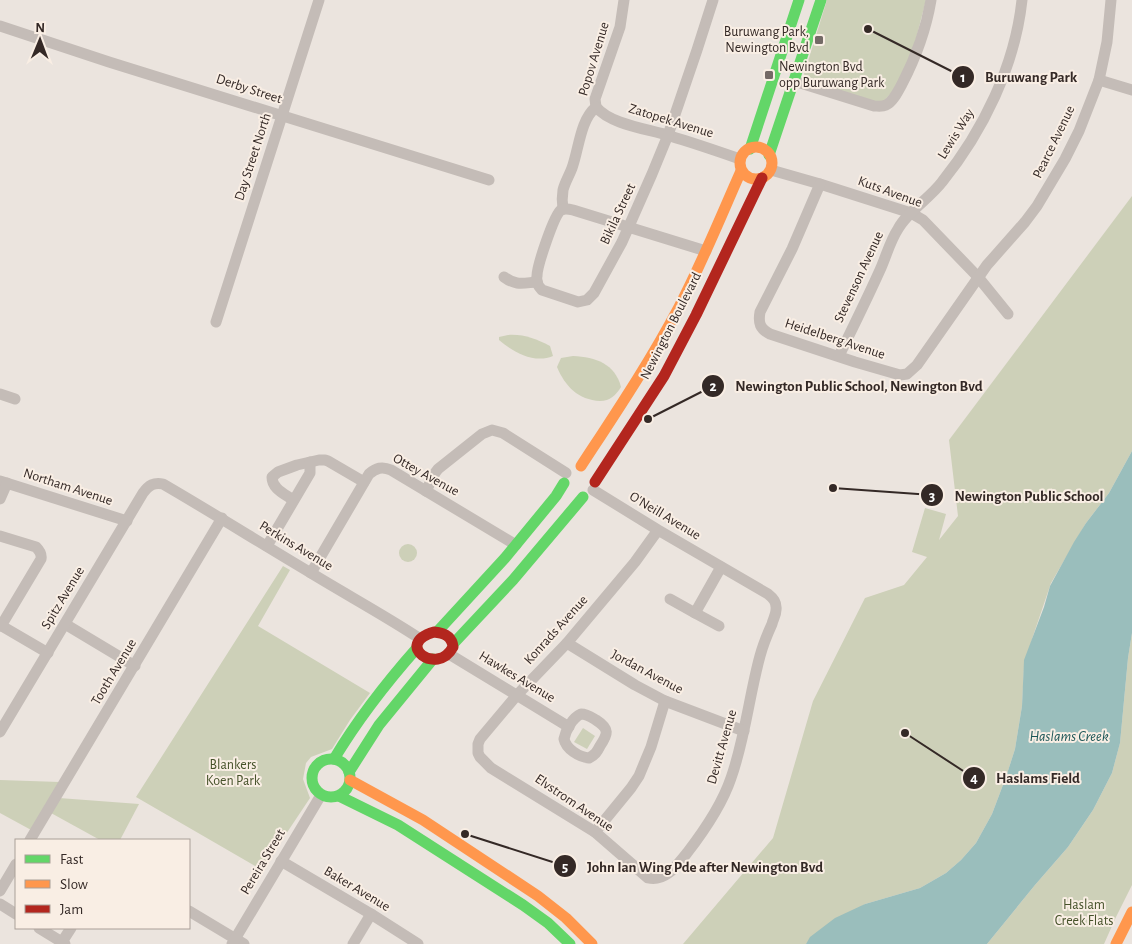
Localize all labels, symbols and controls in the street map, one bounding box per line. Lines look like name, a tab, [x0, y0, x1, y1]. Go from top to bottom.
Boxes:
north arrow	[15, 15, 65, 65]
street label: Popov Avenue	[576, 20, 612, 98]
text: N	[35, 21, 45, 35]
place label: Buruwang Park, Newington Bvd	[724, 25, 809, 55]
marker: Buruwang Park, Newington Bvd	[813, 34, 825, 46]
place label: Newington Bvd opp Buruwang Park	[779, 60, 885, 90]
callout: Buruwang Park	[950, 62, 1087, 92]
marker: Newington Bvd opp Buruwang Park	[763, 69, 775, 81]
text: 1	[960, 70, 966, 85]
text: Buruwang Park	[985, 70, 1078, 85]
street label: Derby Street	[214, 72, 284, 106]
street label: Zatopek Avenue	[627, 101, 715, 141]
street label: Pearce Avenue	[1030, 103, 1078, 181]
street label: Lewis Way	[935, 106, 977, 162]
street label: Day Street North	[232, 111, 274, 203]
street label: Kuts Avenue	[856, 174, 924, 210]
street label: Bikila Street	[598, 181, 638, 247]
street label: Stevenson Avenue	[832, 229, 886, 325]
street label: Newington Boulevard	[638, 270, 704, 382]
street label: Heidelberg Avenue	[783, 316, 887, 362]
callout: Newington Public School, Newington Bvd	[701, 371, 993, 401]
text: 2	[709, 379, 717, 394]
text: Newington Public School, Newington Bvd	[735, 379, 983, 394]
street label: Ottey Avenue	[391, 451, 461, 499]
street label: Northam Avenue	[22, 466, 114, 508]
callout: Newington Public School	[920, 480, 1114, 510]
street label: O'Neill Avenue	[627, 489, 703, 543]
text: 3	[929, 489, 935, 504]
text: Newington Public School	[955, 489, 1103, 504]
street label: Perkins Avenue	[257, 519, 335, 573]
street label: Spitz Avenue	[39, 564, 87, 632]
street label: Konrads Avenue	[522, 593, 590, 667]
street label: Tooth Avenue	[89, 636, 139, 708]
street label: Jordan Avenue	[609, 647, 685, 697]
street label: Hawkes Avenue	[477, 649, 557, 705]
street label: Devitt Avenue	[705, 708, 739, 786]
water label: Haslams Creek	[1029, 729, 1109, 744]
park label: Blankers Koen Park	[206, 758, 261, 788]
callout: Haslams Field	[961, 763, 1090, 793]
text: 4	[970, 771, 978, 786]
text: Haslams Field	[996, 771, 1080, 786]
street label: Elvstrom Avenue	[532, 772, 616, 834]
street label: Pereira Street	[238, 826, 288, 897]
legend	[15, 839, 190, 929]
callout: John Ian Wing Pde after Newington Bvd	[552, 851, 833, 881]
text: Fast	[60, 852, 84, 867]
text: 5	[562, 860, 568, 875]
text: John Ian Wing Pde after Newington Bvd	[587, 860, 823, 875]
street label: Baker Avenue	[322, 864, 392, 914]
text: Slow	[60, 877, 88, 892]
park label: Haslam Creek Flats	[1055, 898, 1113, 928]
text: Jam	[60, 902, 83, 917]

